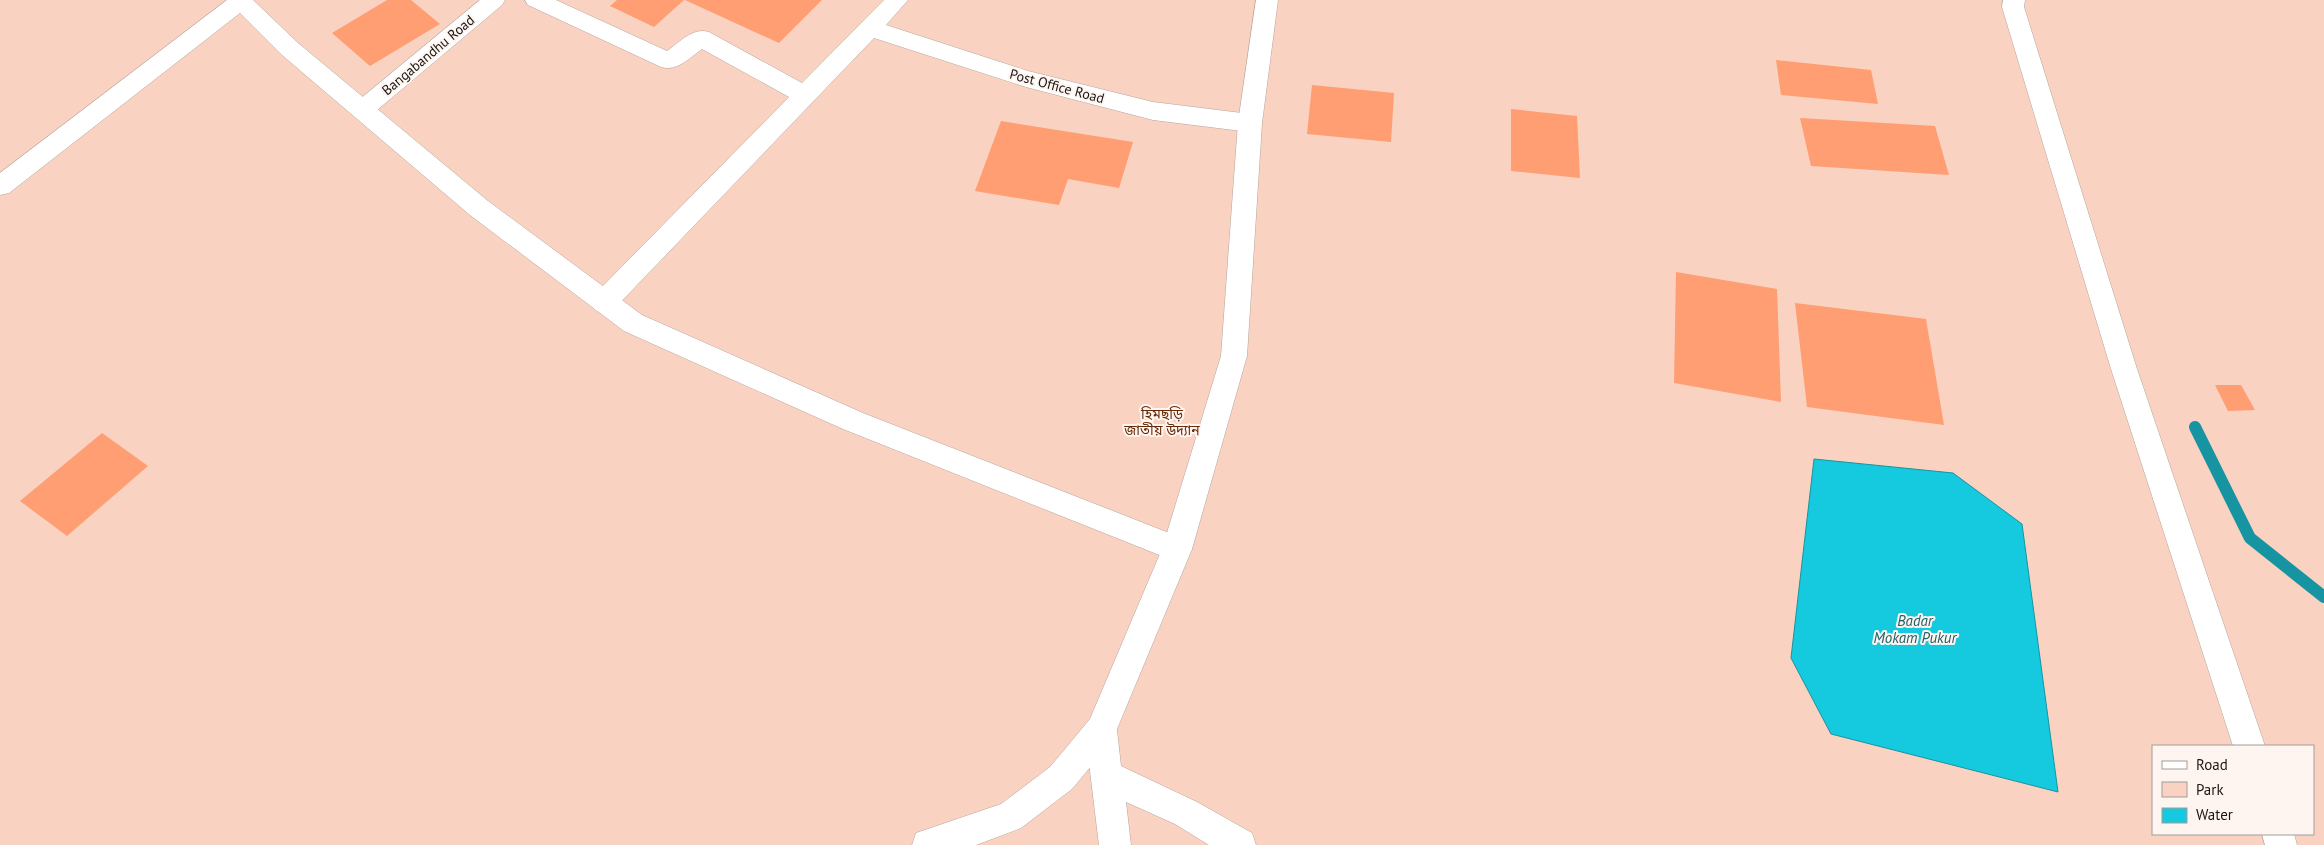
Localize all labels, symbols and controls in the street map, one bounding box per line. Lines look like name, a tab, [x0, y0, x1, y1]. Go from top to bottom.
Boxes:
street label: Bangabandhu Road	[378, 11, 478, 99]
street label: Post Office Road	[1008, 65, 1106, 107]
park label: হিমছড়ি জাতীয় উদ্যান	[1123, 405, 1200, 439]
water label: Badar Mokam Pukur	[1874, 611, 1958, 647]
legend	[2152, 745, 2314, 835]
text: Road	[2196, 755, 2228, 774]
text: Park	[2196, 780, 2224, 799]
text: Water	[2196, 805, 2233, 824]

